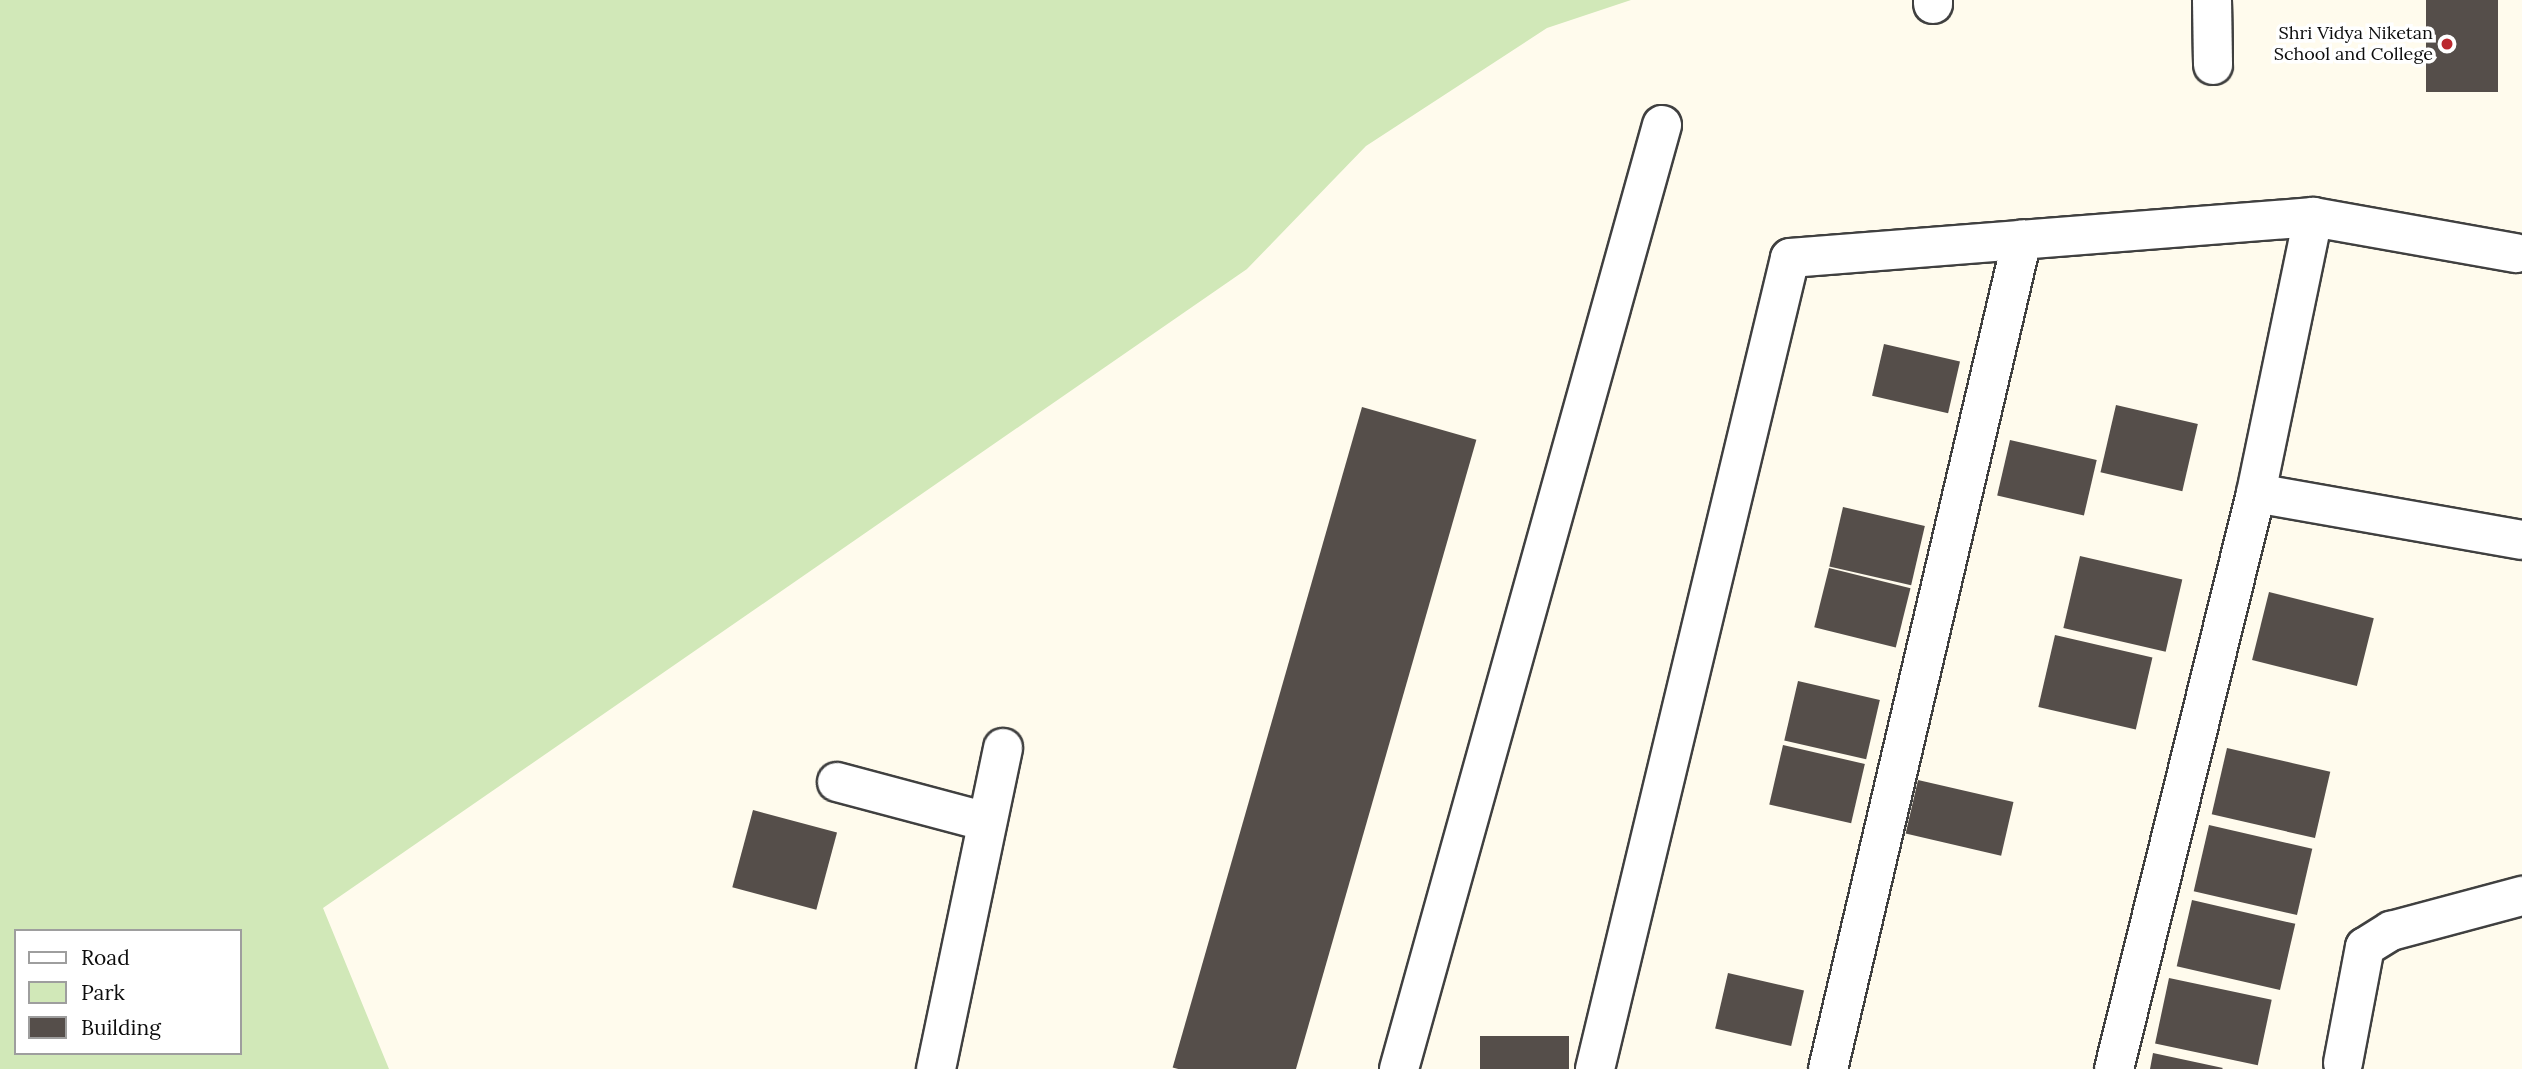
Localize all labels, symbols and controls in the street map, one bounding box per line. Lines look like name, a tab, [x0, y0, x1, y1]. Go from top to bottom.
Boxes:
place label: Shri Vidya Niketan School and College	[2274, 23, 2433, 66]
marker: Shri Vidya Niketan School and College	[2439, 36, 2455, 52]
legend	[14, 929, 242, 1055]
text: Road	[81, 944, 130, 971]
text: Park	[81, 979, 125, 1006]
text: Building	[81, 1014, 161, 1041]

